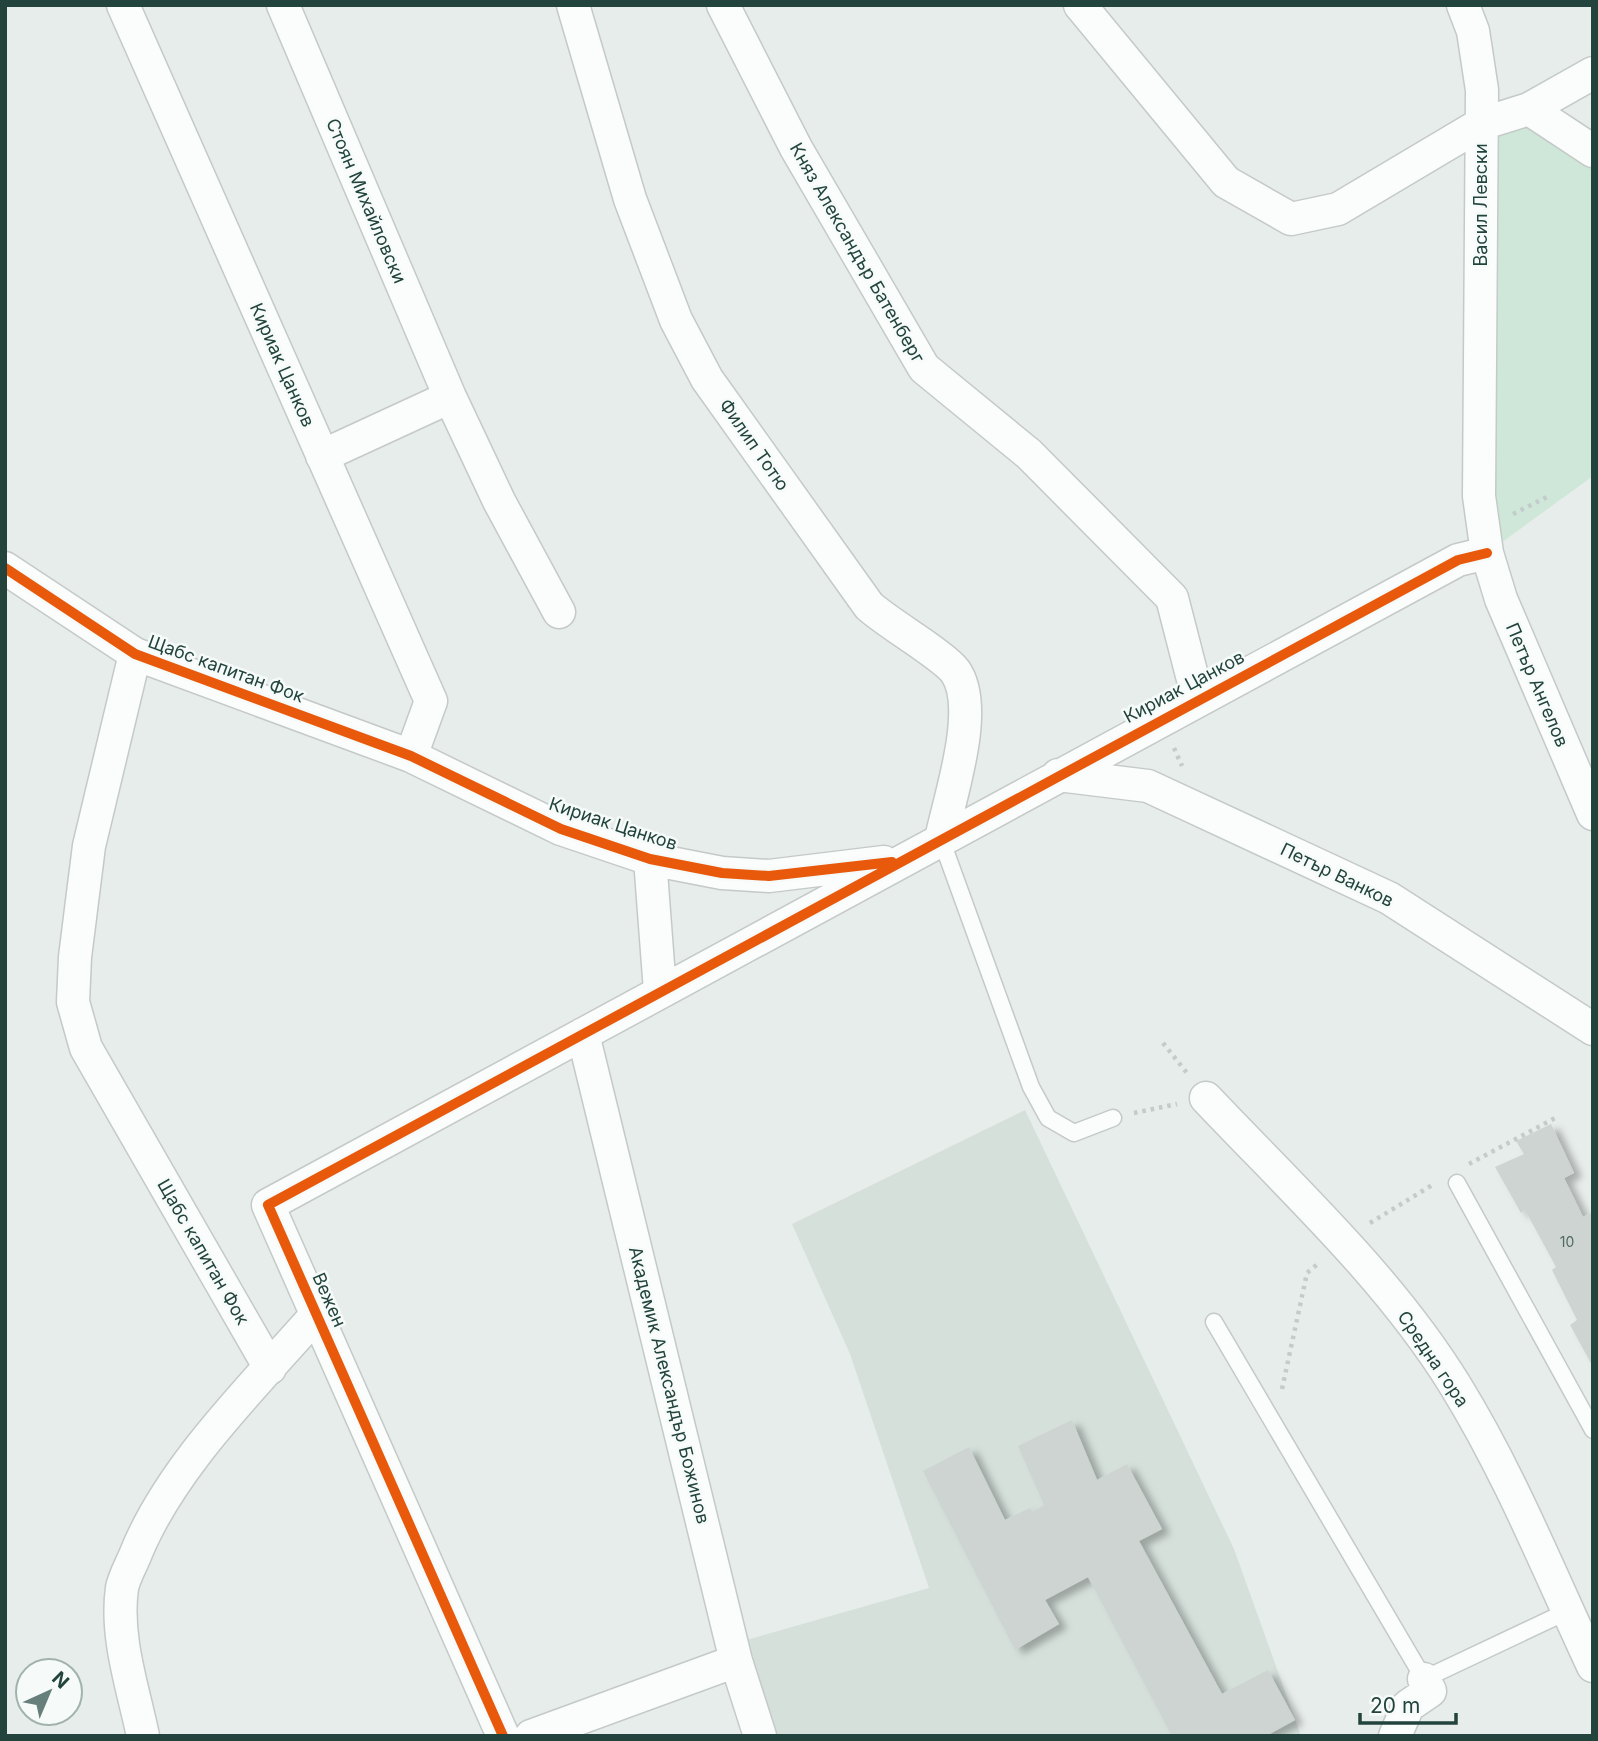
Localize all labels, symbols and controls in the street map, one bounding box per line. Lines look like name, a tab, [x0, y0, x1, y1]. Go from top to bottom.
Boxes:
street label: Стоян Михайловски	[322, 115, 411, 286]
street label: Княз Александър Батенберг	[786, 139, 929, 367]
street label: Васил Левски	[1470, 143, 1491, 267]
street label: Кириак Цанков	[246, 300, 319, 430]
street label: Филип Тотю	[715, 395, 794, 495]
street label: Петър Ангелов	[1502, 620, 1573, 750]
street label: Щабс капитан Фок	[145, 631, 307, 707]
street label: Кириак Цанков	[1120, 646, 1248, 727]
street label: Кириак Цанков	[546, 793, 680, 854]
street label: Петър Ванков	[1277, 838, 1397, 911]
street label: Щабс капитан Фок	[153, 1175, 254, 1328]
house number: 10	[1560, 1233, 1574, 1250]
street label: Академик Александър Божинов	[625, 1244, 714, 1526]
street label: Вежен	[308, 1269, 351, 1330]
street label: Средна гора	[1394, 1307, 1473, 1411]
north arrow	[14, 1657, 84, 1727]
text: N	[47, 1667, 74, 1693]
scale bar	[1360, 1682, 1456, 1726]
text: 20 m	[1370, 1693, 1420, 1718]

